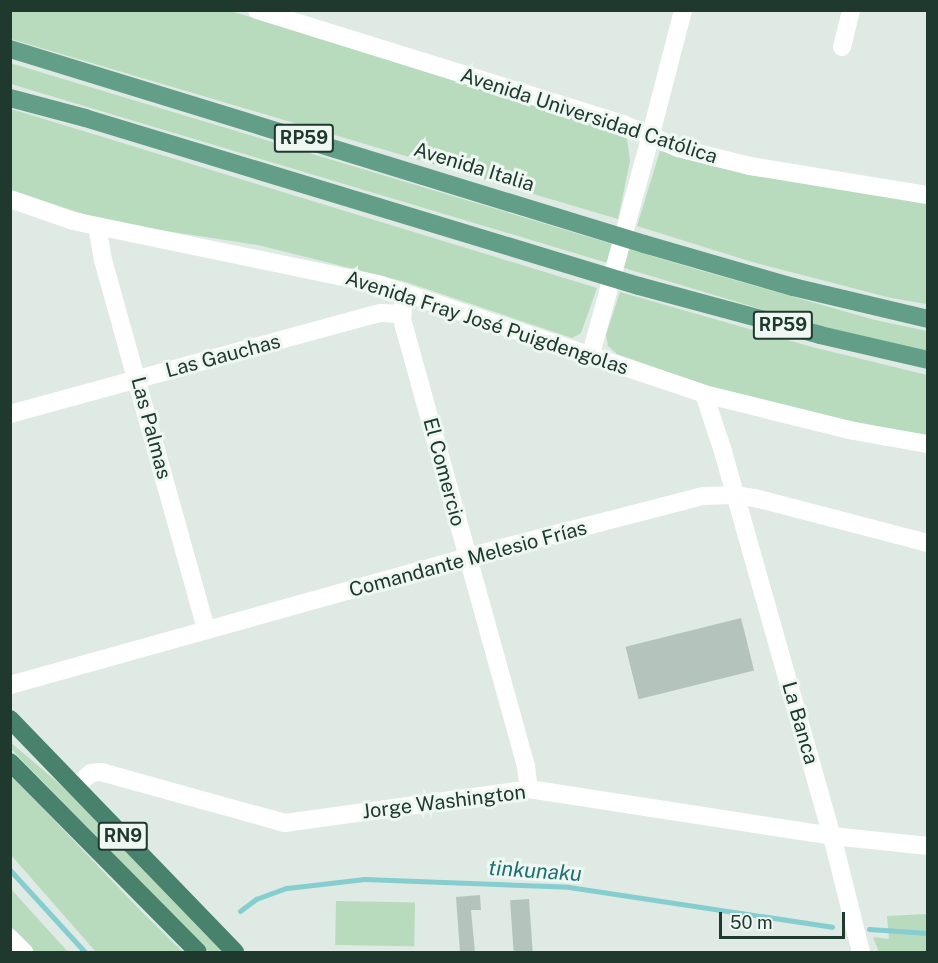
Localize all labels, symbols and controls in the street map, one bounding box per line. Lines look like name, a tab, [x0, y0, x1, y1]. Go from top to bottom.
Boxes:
street label: Avenida Universidad Católica	[458, 63, 720, 169]
road number: RP59	[272, 123, 336, 153]
street label: Avenida Italia	[411, 137, 537, 197]
street label: Avenida Fray José Puigdengolas	[342, 266, 632, 380]
road number: RP59	[752, 310, 814, 340]
street label: Las Gauchas	[163, 329, 283, 383]
street label: Las Palmas	[126, 374, 176, 482]
street label: El Comercio	[418, 415, 470, 529]
street label: Comandante Melesio Frías	[346, 516, 590, 602]
street label: La Banca	[777, 679, 823, 767]
street label: Jorge Washington	[361, 780, 527, 824]
road number: RN9	[98, 821, 148, 851]
water label: tinkunaku	[487, 855, 583, 887]
scale bar	[722, 900, 848, 938]
text: 50 m	[730, 912, 773, 933]

